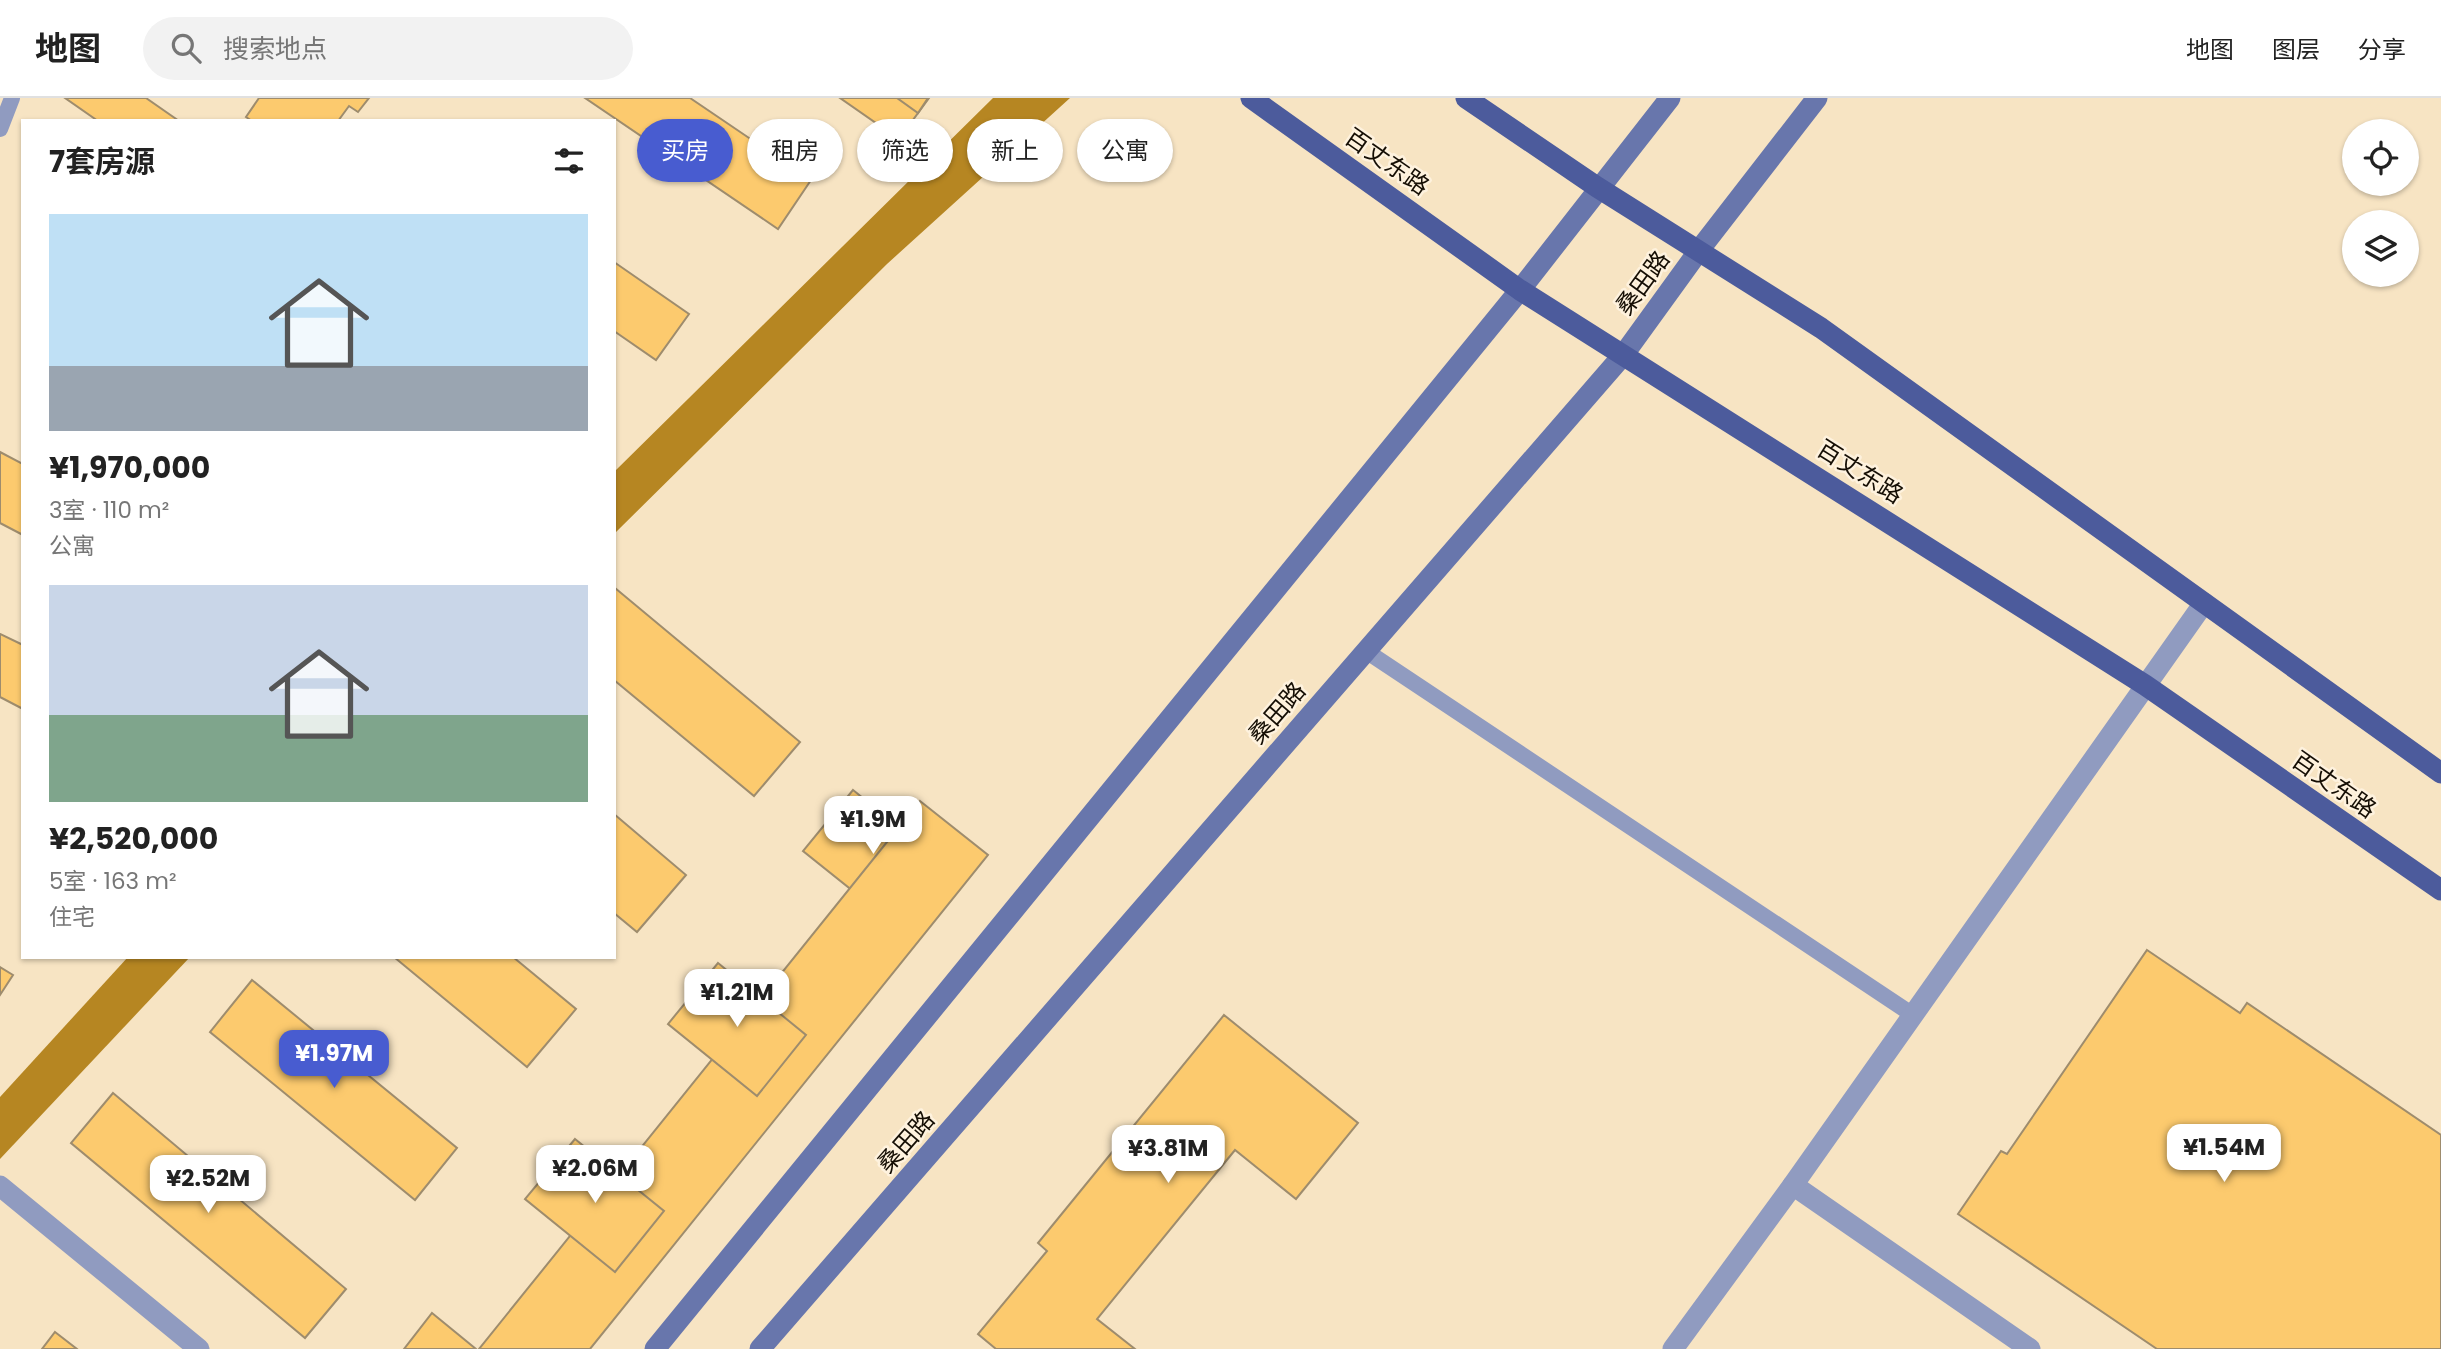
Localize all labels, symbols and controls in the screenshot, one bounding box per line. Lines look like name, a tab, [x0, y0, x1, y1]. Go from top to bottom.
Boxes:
search box	[143, 17, 633, 80]
text: 地图	[35, 25, 101, 72]
icon: search	[167, 29, 205, 67]
text: 搜索地点	[223, 31, 327, 67]
text: 地图	[2186, 33, 2234, 66]
text: 图层	[2272, 33, 2320, 66]
text: 分享	[2358, 33, 2406, 66]
chip: 买房	[637, 119, 733, 182]
chip: 租房	[747, 119, 843, 182]
chip: 筛选	[857, 119, 953, 182]
chip: 新上	[967, 119, 1063, 182]
chip: 公寓	[1077, 119, 1173, 182]
map controls	[2342, 119, 2419, 287]
button: locate	[2342, 119, 2419, 196]
street label: 百丈东路	[1339, 121, 1436, 203]
text: 7套房源	[49, 140, 155, 183]
icon: filters	[550, 142, 588, 180]
button: layers	[2342, 210, 2419, 287]
street label: 桑田路	[1608, 244, 1677, 322]
icon: home	[256, 260, 382, 386]
street label: 百丈东路	[1811, 432, 1910, 511]
text: ¥1,970,000	[49, 446, 210, 489]
text: 3室 · 110 m²	[49, 494, 169, 526]
text: 公寓	[49, 530, 95, 562]
icon: home	[256, 631, 382, 757]
street label: 桑田路	[1241, 675, 1313, 751]
street label: 百丈东路	[2286, 744, 2383, 826]
pin: ¥1.9M	[824, 796, 922, 856]
text: ¥1.9M	[840, 803, 906, 835]
text: ¥2,520,000	[49, 817, 218, 860]
text: 5室 · 163 m²	[49, 865, 177, 897]
text: 住宅	[49, 901, 95, 933]
pin: ¥1.21M	[680, 970, 794, 1029]
text: ¥1.21M	[700, 976, 774, 1008]
pin: ¥1.97M	[277, 1030, 391, 1090]
text: ¥1.97M	[295, 1037, 373, 1069]
street label: 桑田路	[870, 1104, 942, 1180]
pin: ¥1.54M	[2167, 1124, 2281, 1184]
pin: ¥3.81M	[1111, 1126, 1225, 1185]
text: ¥1.54M	[2183, 1131, 2265, 1163]
text: ¥3.81M	[1128, 1132, 1208, 1164]
pin: ¥2.06M	[538, 1146, 652, 1205]
text: ¥2.06M	[552, 1152, 638, 1184]
pin: ¥2.52M	[151, 1156, 265, 1215]
text: ¥2.52M	[166, 1162, 250, 1194]

